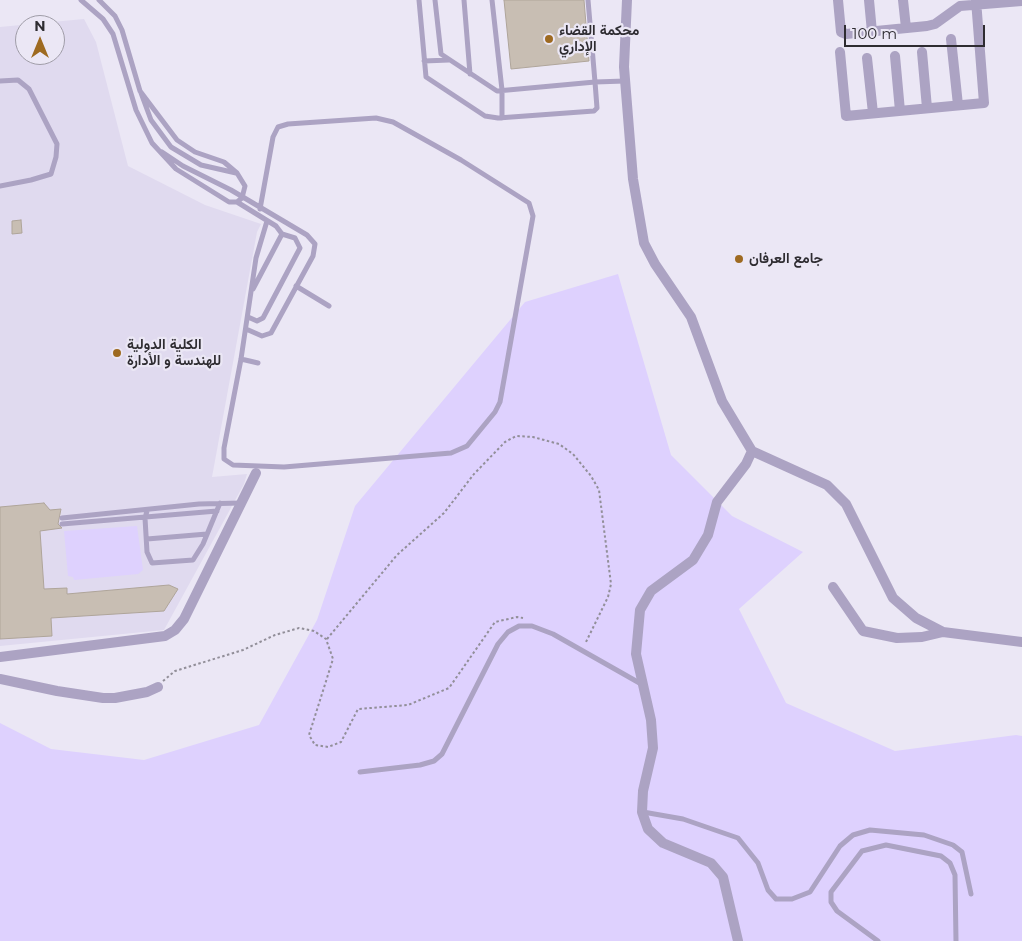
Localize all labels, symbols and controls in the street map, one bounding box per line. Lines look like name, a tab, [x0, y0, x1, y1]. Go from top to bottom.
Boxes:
north arrow	[15, 15, 65, 65]
scale bar	[847, 15, 988, 47]
text: N	[34, 17, 46, 35]
place label: محكمة القضاء الإداري	[559, 23, 639, 56]
text: 100 m	[852, 24, 897, 43]
marker: محكمة القضاء الإداري	[543, 33, 555, 45]
place label: جامع العرفان	[749, 251, 823, 267]
marker: جامع العرفان	[733, 253, 745, 265]
place label: الكلية الدولية للهندسة و الأدارة	[127, 337, 221, 370]
marker: الكلية الدولية للهندسة و الأدارة	[111, 347, 123, 359]

